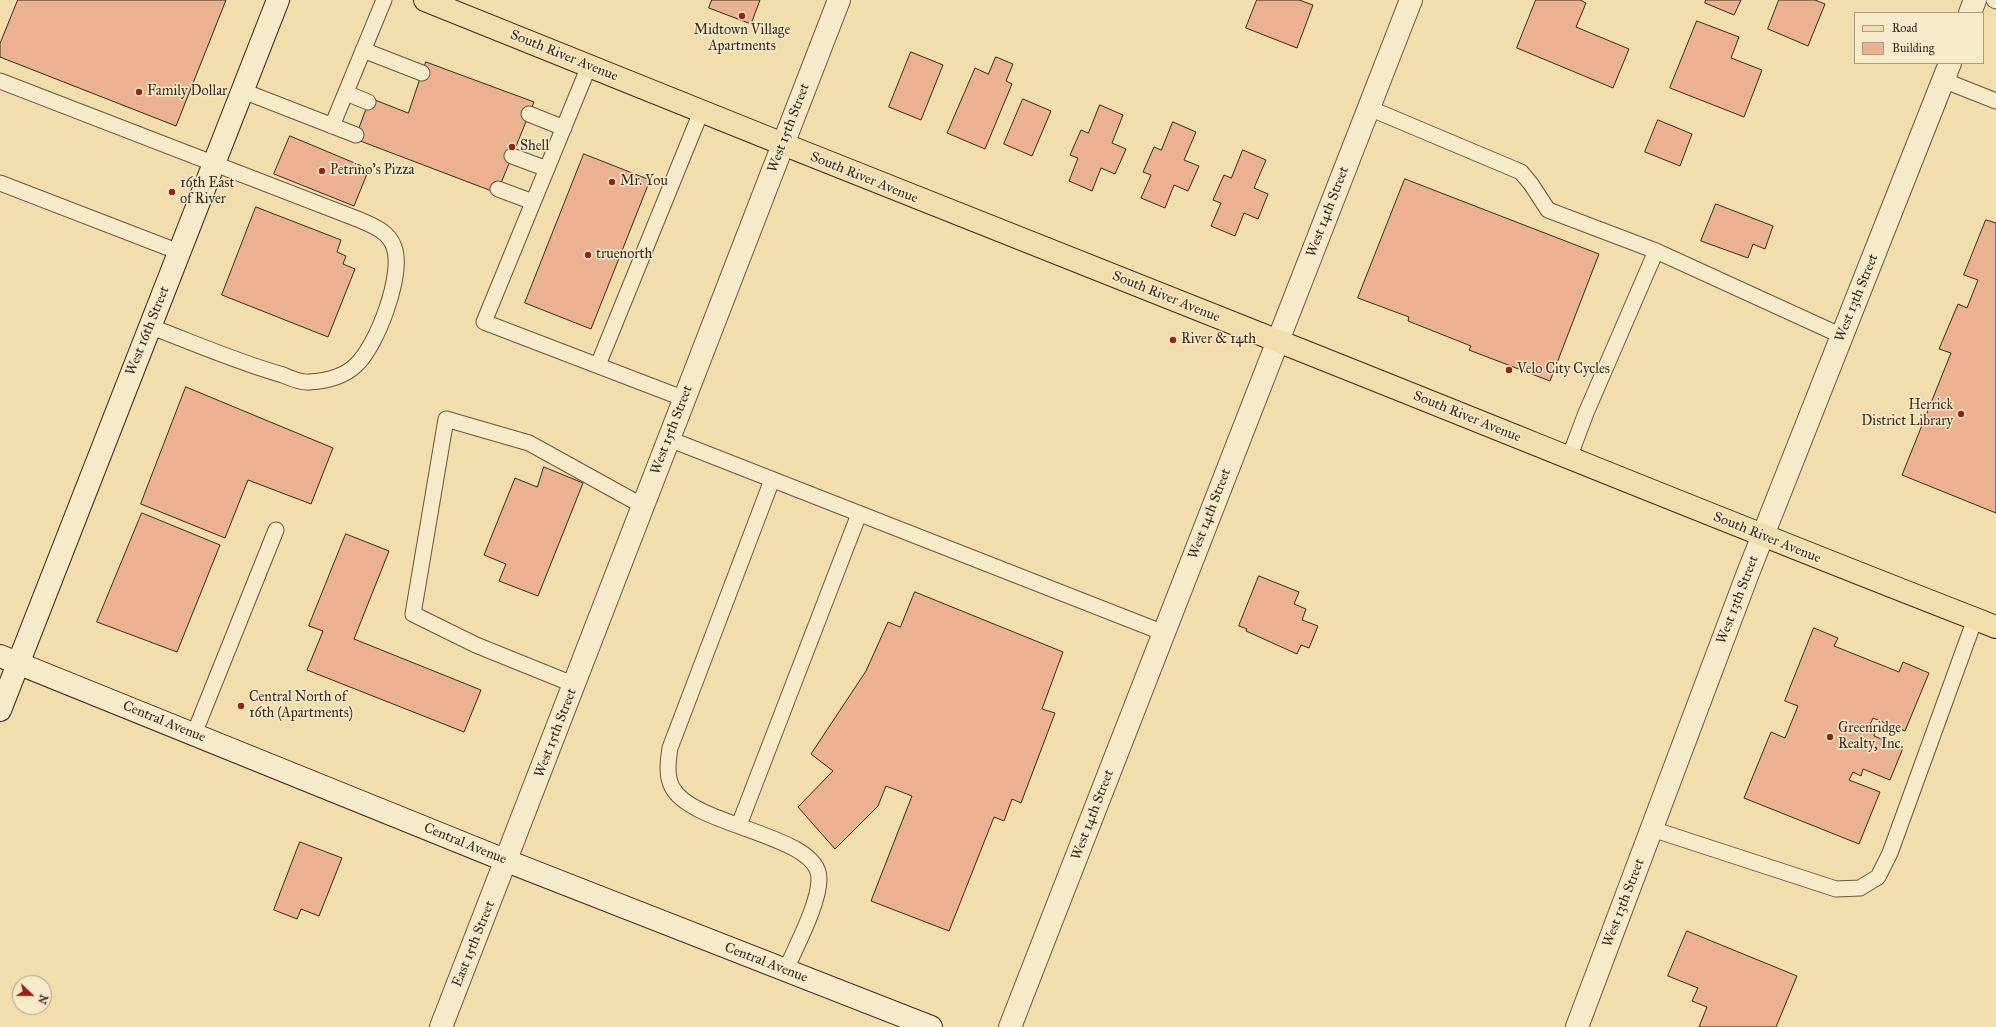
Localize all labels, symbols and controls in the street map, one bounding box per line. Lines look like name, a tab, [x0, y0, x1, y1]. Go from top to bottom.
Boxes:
marker: Midtown Village Apartments	[737, 11, 747, 21]
legend	[1854, 12, 1984, 64]
text: Road	[1892, 21, 1918, 35]
place label: Midtown Village Apartments	[694, 23, 790, 56]
street label: South River Avenue	[508, 27, 620, 85]
text: Building	[1892, 41, 1934, 55]
street label: West 15th Street	[764, 81, 814, 175]
place label: Family Dollar	[147, 84, 227, 100]
marker: Family Dollar	[134, 87, 144, 97]
place label: Shell	[520, 139, 549, 155]
marker: Shell	[507, 142, 517, 152]
street label: South River Avenue	[808, 149, 920, 207]
place label: Petrino's Pizza	[330, 163, 415, 179]
street label: West 14th Street	[1303, 164, 1353, 260]
marker: Petrino's Pizza	[317, 166, 327, 176]
place label: Mr. You	[620, 174, 668, 190]
place label: 16th East of River	[180, 176, 234, 208]
marker: Mr. You	[607, 177, 617, 187]
marker: 16th East of River	[167, 187, 177, 197]
place label: truenorth	[596, 247, 652, 263]
marker: truenorth	[583, 250, 593, 260]
street label: West 13th Street	[1832, 252, 1882, 344]
street label: South River Avenue	[1110, 268, 1222, 326]
street label: West 16th Street	[122, 284, 174, 378]
place label: River & 14th	[1181, 332, 1256, 348]
marker: River & 14th	[1168, 335, 1178, 345]
place label: Velo City Cycles	[1517, 362, 1610, 378]
marker: Velo City Cycles	[1504, 365, 1514, 375]
street label: West 15th Street	[647, 383, 697, 477]
street label: South River Avenue	[1411, 388, 1523, 446]
place label: Herrick District Library	[1861, 398, 1953, 430]
marker: Herrick District Library	[1956, 409, 1966, 419]
street label: West 14th Street	[1185, 466, 1235, 562]
street label: South River Avenue	[1711, 509, 1823, 567]
street label: West 13th Street	[1713, 553, 1763, 647]
street label: West 15th Street	[531, 686, 581, 780]
place label: Central North of 16th (Apartments)	[249, 690, 353, 722]
street label: Central Avenue	[120, 698, 208, 746]
marker: Central North of 16th (Apartments)	[236, 701, 246, 711]
place label: Greenridge Realty, Inc.	[1838, 721, 1903, 754]
marker: Greenridge Realty, Inc.	[1825, 732, 1835, 742]
street label: West 14th Street	[1068, 767, 1118, 863]
street label: Central Avenue	[421, 820, 509, 868]
street label: West 13th Street	[1599, 856, 1649, 950]
street label: East 15th Street	[449, 898, 499, 990]
street label: Central Avenue	[722, 939, 810, 987]
north arrow	[12, 975, 52, 1015]
text: N	[35, 993, 50, 1006]

